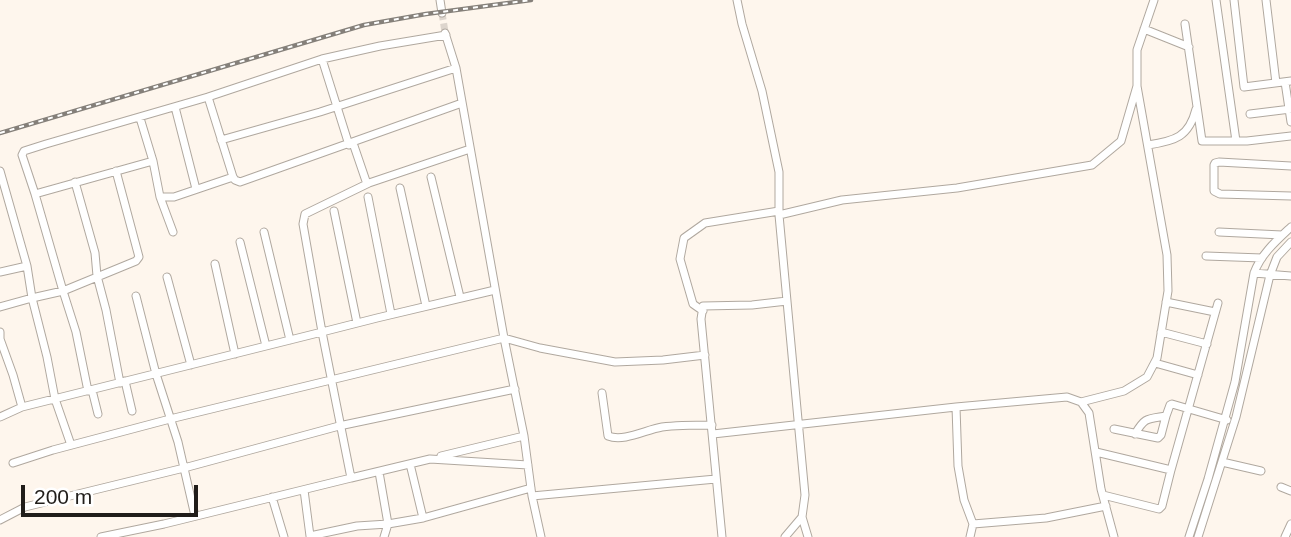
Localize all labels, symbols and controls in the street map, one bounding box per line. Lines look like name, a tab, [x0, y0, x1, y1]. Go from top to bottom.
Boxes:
scale bar	[24, 470, 201, 514]
text: 200 m	[34, 485, 92, 508]

